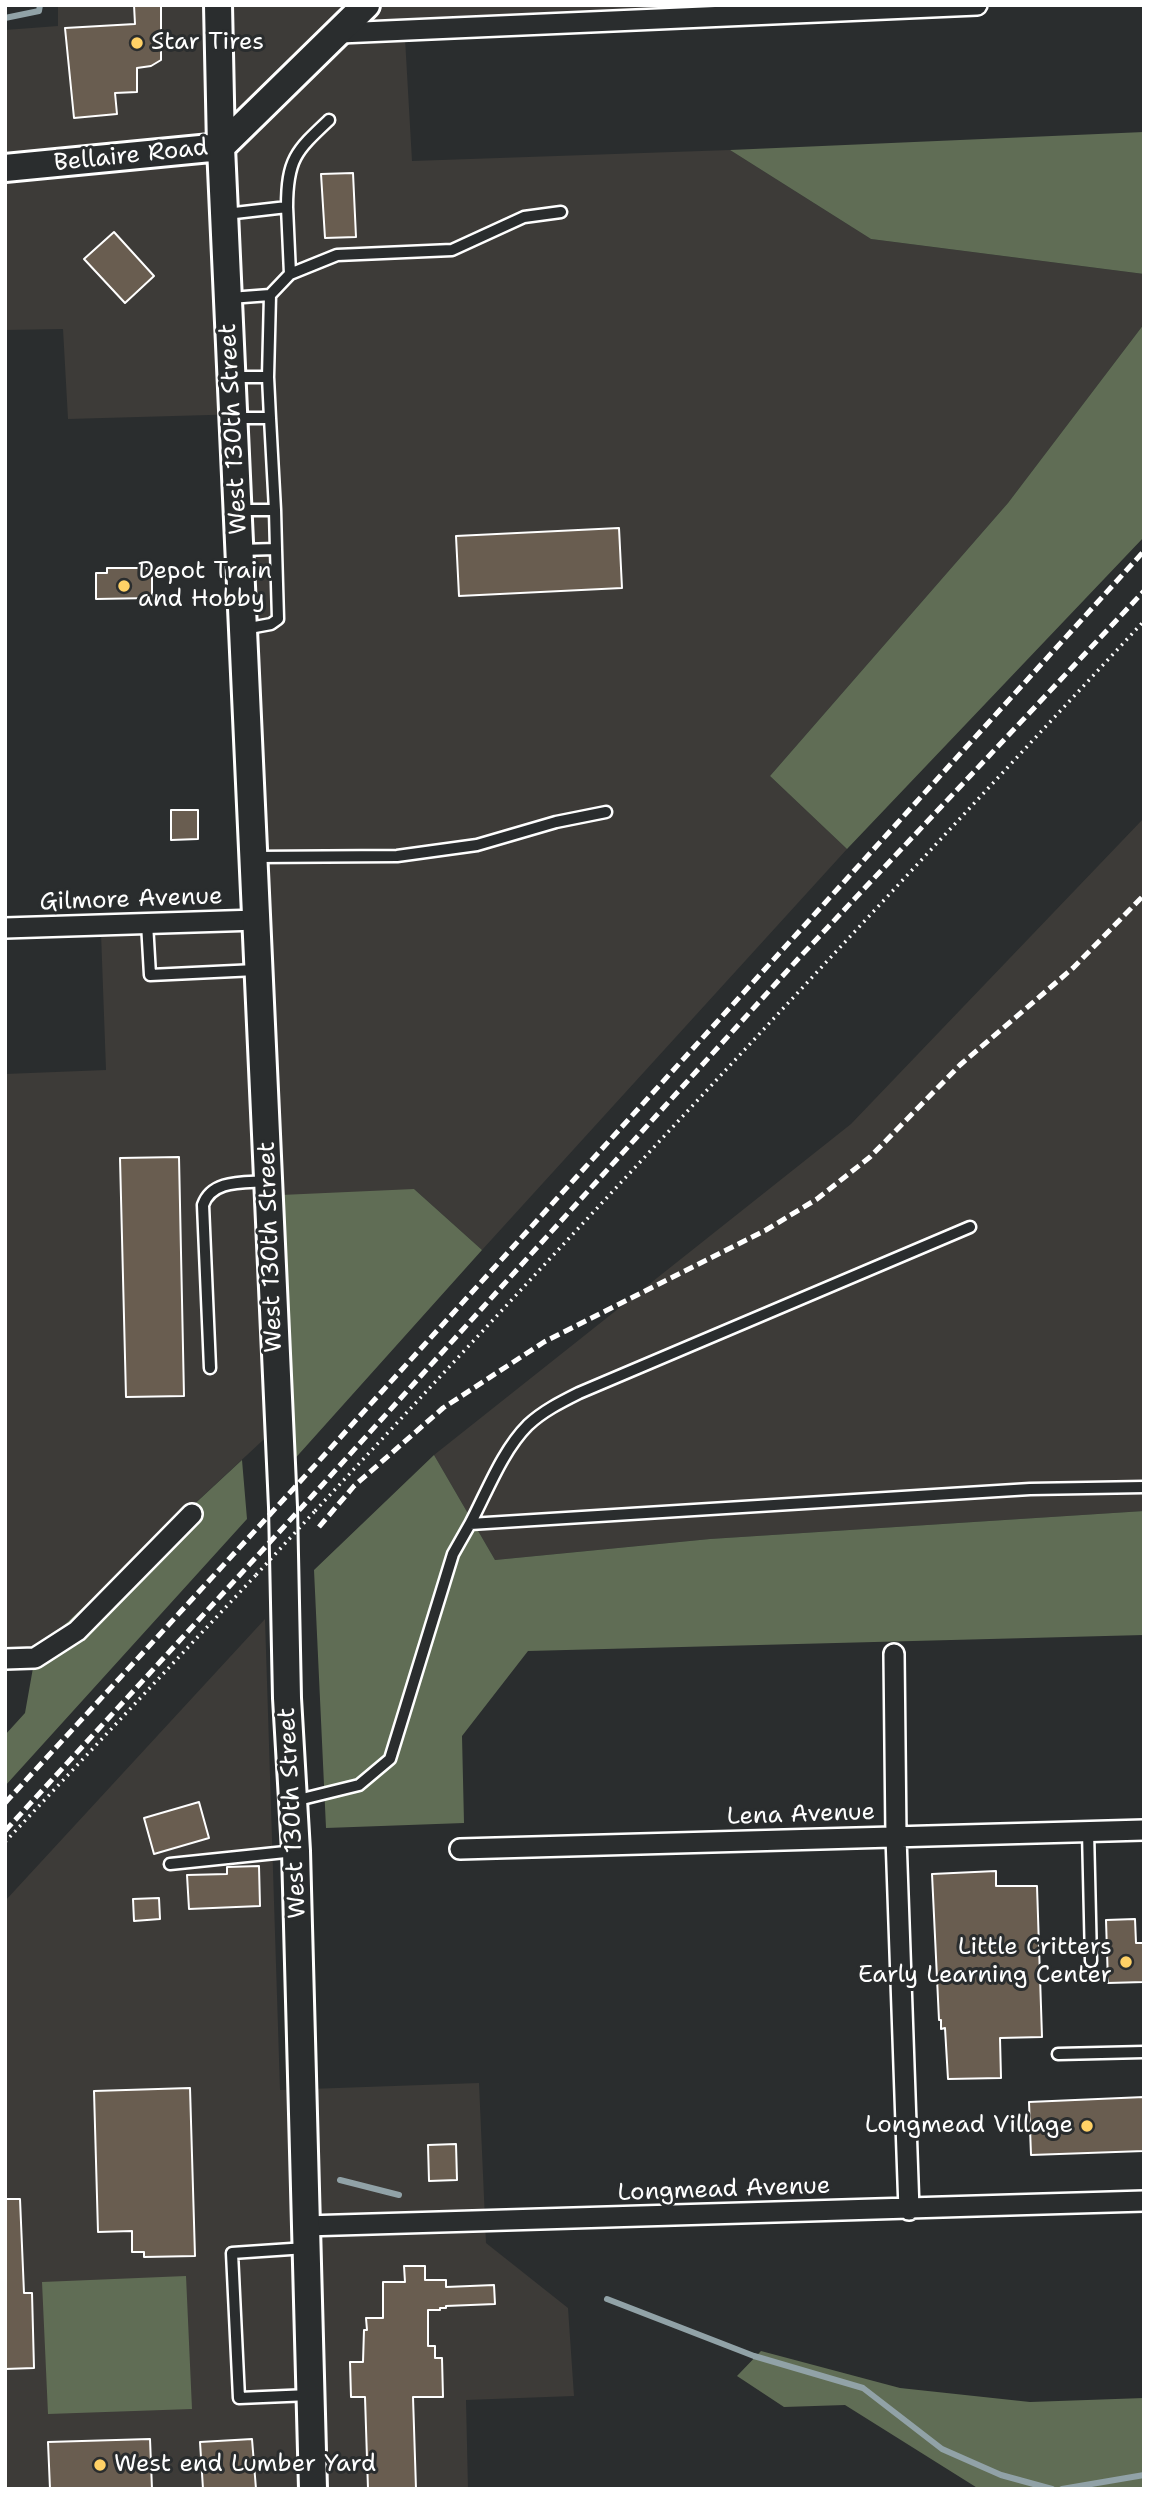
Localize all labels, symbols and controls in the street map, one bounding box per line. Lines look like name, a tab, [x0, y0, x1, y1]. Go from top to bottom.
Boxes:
place label: Star Tires	[151, 29, 264, 57]
marker: Star Tires	[129, 35, 145, 51]
street label: Bellaire Road	[52, 134, 210, 178]
street label: West 130th Street	[214, 323, 254, 535]
place label: Depot Train and Hobby	[138, 558, 272, 614]
marker: Depot Train and Hobby	[116, 578, 132, 594]
street label: Gilmore Avenue	[39, 882, 223, 918]
street label: West 130th Street	[253, 1141, 289, 1353]
street label: West 130th Street	[273, 1707, 313, 1919]
street label: Lena Avenue	[726, 1798, 876, 1832]
place label: Little Critters Early Learning Center	[858, 1934, 1112, 1990]
marker: Little Critters Early Learning Center	[1118, 1954, 1134, 1970]
place label: Longmead Village	[865, 2112, 1073, 2140]
marker: Longmead Village	[1079, 2118, 1095, 2134]
street label: Longmead Avenue	[617, 2172, 831, 2208]
place label: West end Lumber Yard	[114, 2451, 376, 2479]
marker: West end Lumber Yard	[92, 2457, 108, 2473]

